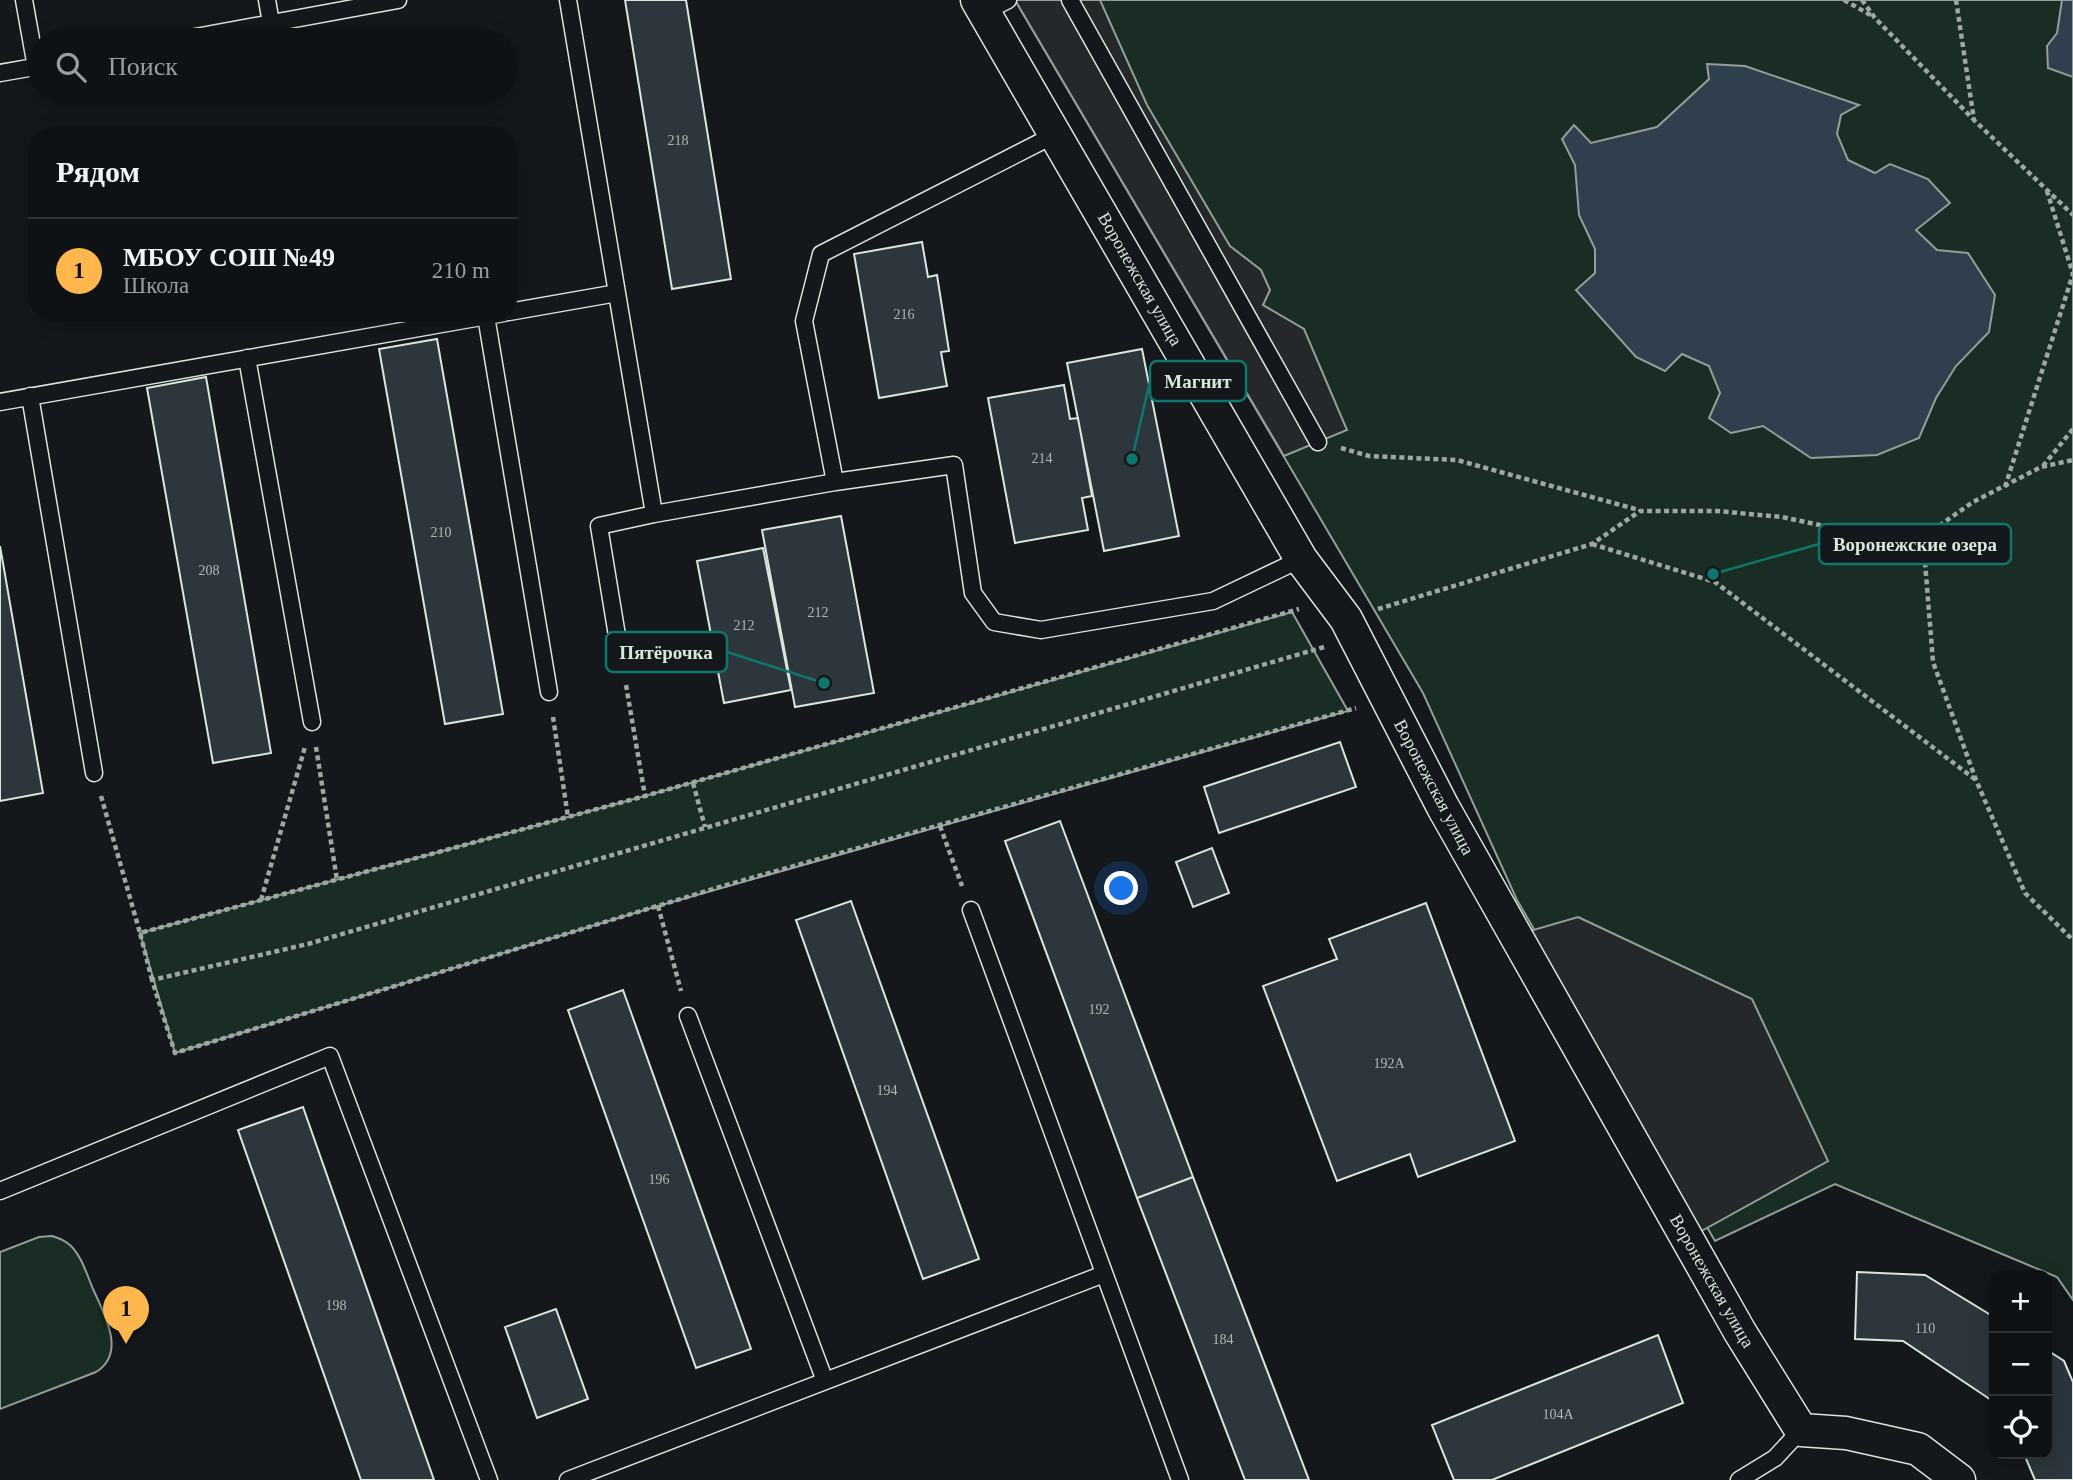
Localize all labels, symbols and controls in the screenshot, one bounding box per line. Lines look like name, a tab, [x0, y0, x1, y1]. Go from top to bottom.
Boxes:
search box	[28, 28, 518, 105]
icon: search	[52, 48, 90, 86]
text: Поиск	[108, 52, 178, 81]
house number: 218	[668, 133, 689, 148]
text: Рядом	[56, 155, 140, 188]
street label: Воронежская улица	[1094, 209, 1186, 349]
text: МБОУ СОШ №49	[123, 243, 335, 272]
text: 1	[73, 258, 85, 283]
text: 210 m	[432, 258, 490, 283]
text: Школа	[123, 273, 189, 298]
house number: 216	[894, 307, 915, 322]
callout: Магнит	[1150, 361, 1246, 401]
text: Магнит	[1164, 371, 1232, 392]
house number: 214	[1032, 451, 1053, 466]
callout: Воронежские озера	[1819, 524, 2011, 564]
house number: 210	[431, 525, 452, 540]
text: Воронежские озера	[1833, 534, 1998, 555]
house number: 208	[199, 563, 220, 578]
house number: 212	[808, 605, 829, 620]
house number: 212	[734, 618, 755, 633]
callout: Пятёрочка	[606, 632, 727, 672]
text: Пятёрочка	[619, 642, 713, 663]
street label: Воронежская улица	[1390, 716, 1478, 858]
your location	[1104, 871, 1138, 905]
house number: 192	[1089, 1002, 1110, 1017]
house number: 192А	[1373, 1056, 1405, 1071]
house number: 194	[877, 1083, 898, 1098]
house number: 196	[649, 1172, 670, 1187]
street label: Воронежская улица	[1666, 1211, 1758, 1351]
map controls	[1989, 1270, 2052, 1459]
button: +	[1989, 1270, 2052, 1333]
pin: 1	[103, 1286, 149, 1344]
house number: 198	[326, 1298, 347, 1313]
house number: 110	[1915, 1321, 1935, 1336]
house number: 184	[1213, 1332, 1234, 1347]
button: −	[1989, 1333, 2052, 1396]
button: locate	[1989, 1396, 2052, 1459]
house number: 104А	[1542, 1407, 1574, 1422]

